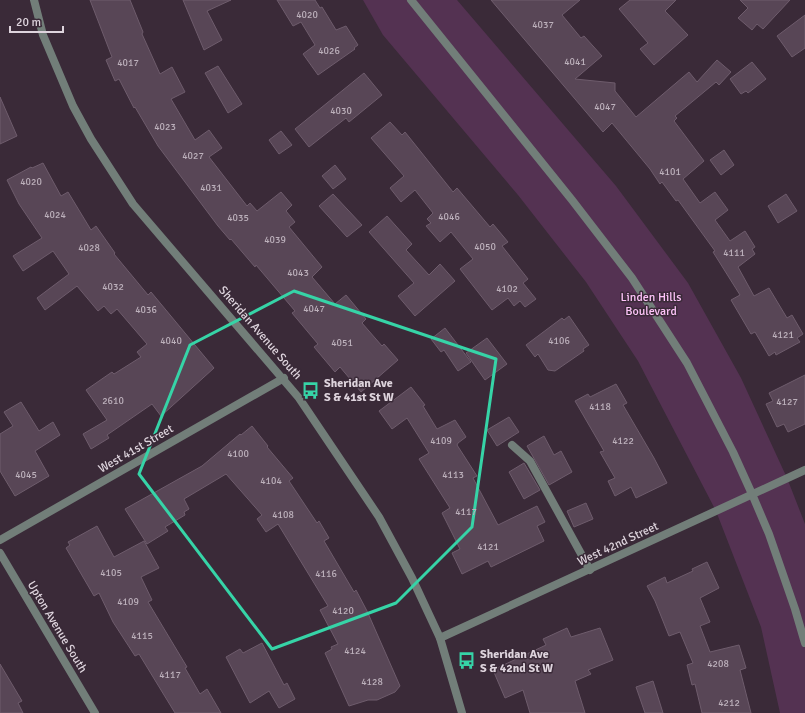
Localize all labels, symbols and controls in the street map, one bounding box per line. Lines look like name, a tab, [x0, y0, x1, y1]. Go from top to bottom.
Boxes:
scale bar	[10, 8, 63, 34]
house number: 4020	[296, 9, 318, 21]
text: 20 m	[16, 15, 41, 30]
house number: 4037	[532, 19, 554, 31]
house number: 4026	[318, 45, 340, 57]
house number: 4041	[564, 56, 586, 68]
house number: 4017	[117, 57, 139, 69]
house number: 4047	[594, 101, 616, 113]
house number: 4030	[330, 105, 352, 117]
house number: 4023	[154, 121, 176, 133]
house number: 4027	[182, 150, 204, 162]
house number: 4101	[659, 166, 681, 178]
house number: 4020	[20, 176, 42, 188]
house number: 4031	[200, 182, 222, 194]
house number: 4024	[44, 209, 66, 221]
house number: 4046	[438, 211, 460, 223]
house number: 4035	[227, 212, 249, 224]
house number: 4039	[264, 234, 286, 246]
house number: 4050	[474, 241, 496, 253]
house number: 4028	[78, 242, 100, 254]
house number: 4111	[723, 247, 745, 259]
house number: 4043	[287, 267, 309, 279]
house number: 4032	[102, 281, 124, 293]
street label: Sheridan Avenue South	[215, 283, 305, 383]
house number: 4102	[496, 283, 518, 295]
park label: Linden Hills Boulevard	[621, 290, 681, 319]
house number: 4047	[303, 303, 325, 315]
house number: 4036	[135, 304, 157, 316]
house number: 4121	[772, 329, 794, 341]
house number: 4040	[160, 335, 182, 347]
house number: 4106	[548, 335, 570, 347]
house number: 4051	[331, 337, 353, 349]
place label: Sheridan Ave S & 41st St W	[324, 376, 394, 405]
bus stop icon: Sheridan Ave S & 41st St W	[301, 380, 321, 400]
house number: 2610	[102, 395, 124, 407]
house number: 4127	[776, 396, 798, 408]
house number: 4118	[589, 401, 611, 413]
street label: West 41st Street	[96, 421, 176, 477]
house number: 4109	[430, 435, 452, 447]
house number: 4122	[612, 435, 634, 447]
house number: 4100	[227, 448, 249, 460]
house number: 4045	[15, 469, 37, 481]
house number: 4113	[442, 469, 464, 481]
house number: 4104	[260, 475, 282, 487]
house number: 4117	[455, 506, 477, 518]
house number: 4108	[272, 509, 294, 521]
street label: West 42nd Street	[575, 519, 661, 569]
house number: 4121	[477, 541, 499, 553]
house number: 4105	[100, 567, 122, 579]
house number: 4116	[315, 568, 337, 580]
street label: Upton Avenue South	[24, 578, 90, 676]
house number: 4109	[117, 596, 139, 608]
house number: 4120	[332, 605, 354, 617]
house number: 4115	[131, 630, 153, 642]
house number: 4124	[344, 645, 366, 657]
place label: Sheridan Ave S & 42nd St W	[480, 647, 553, 676]
bus stop icon: Sheridan Ave S & 42nd St W	[457, 651, 477, 671]
house number: 4208	[707, 658, 729, 670]
house number: 4117	[159, 669, 181, 681]
house number: 4128	[361, 676, 383, 688]
house number: 4212	[718, 697, 740, 709]

